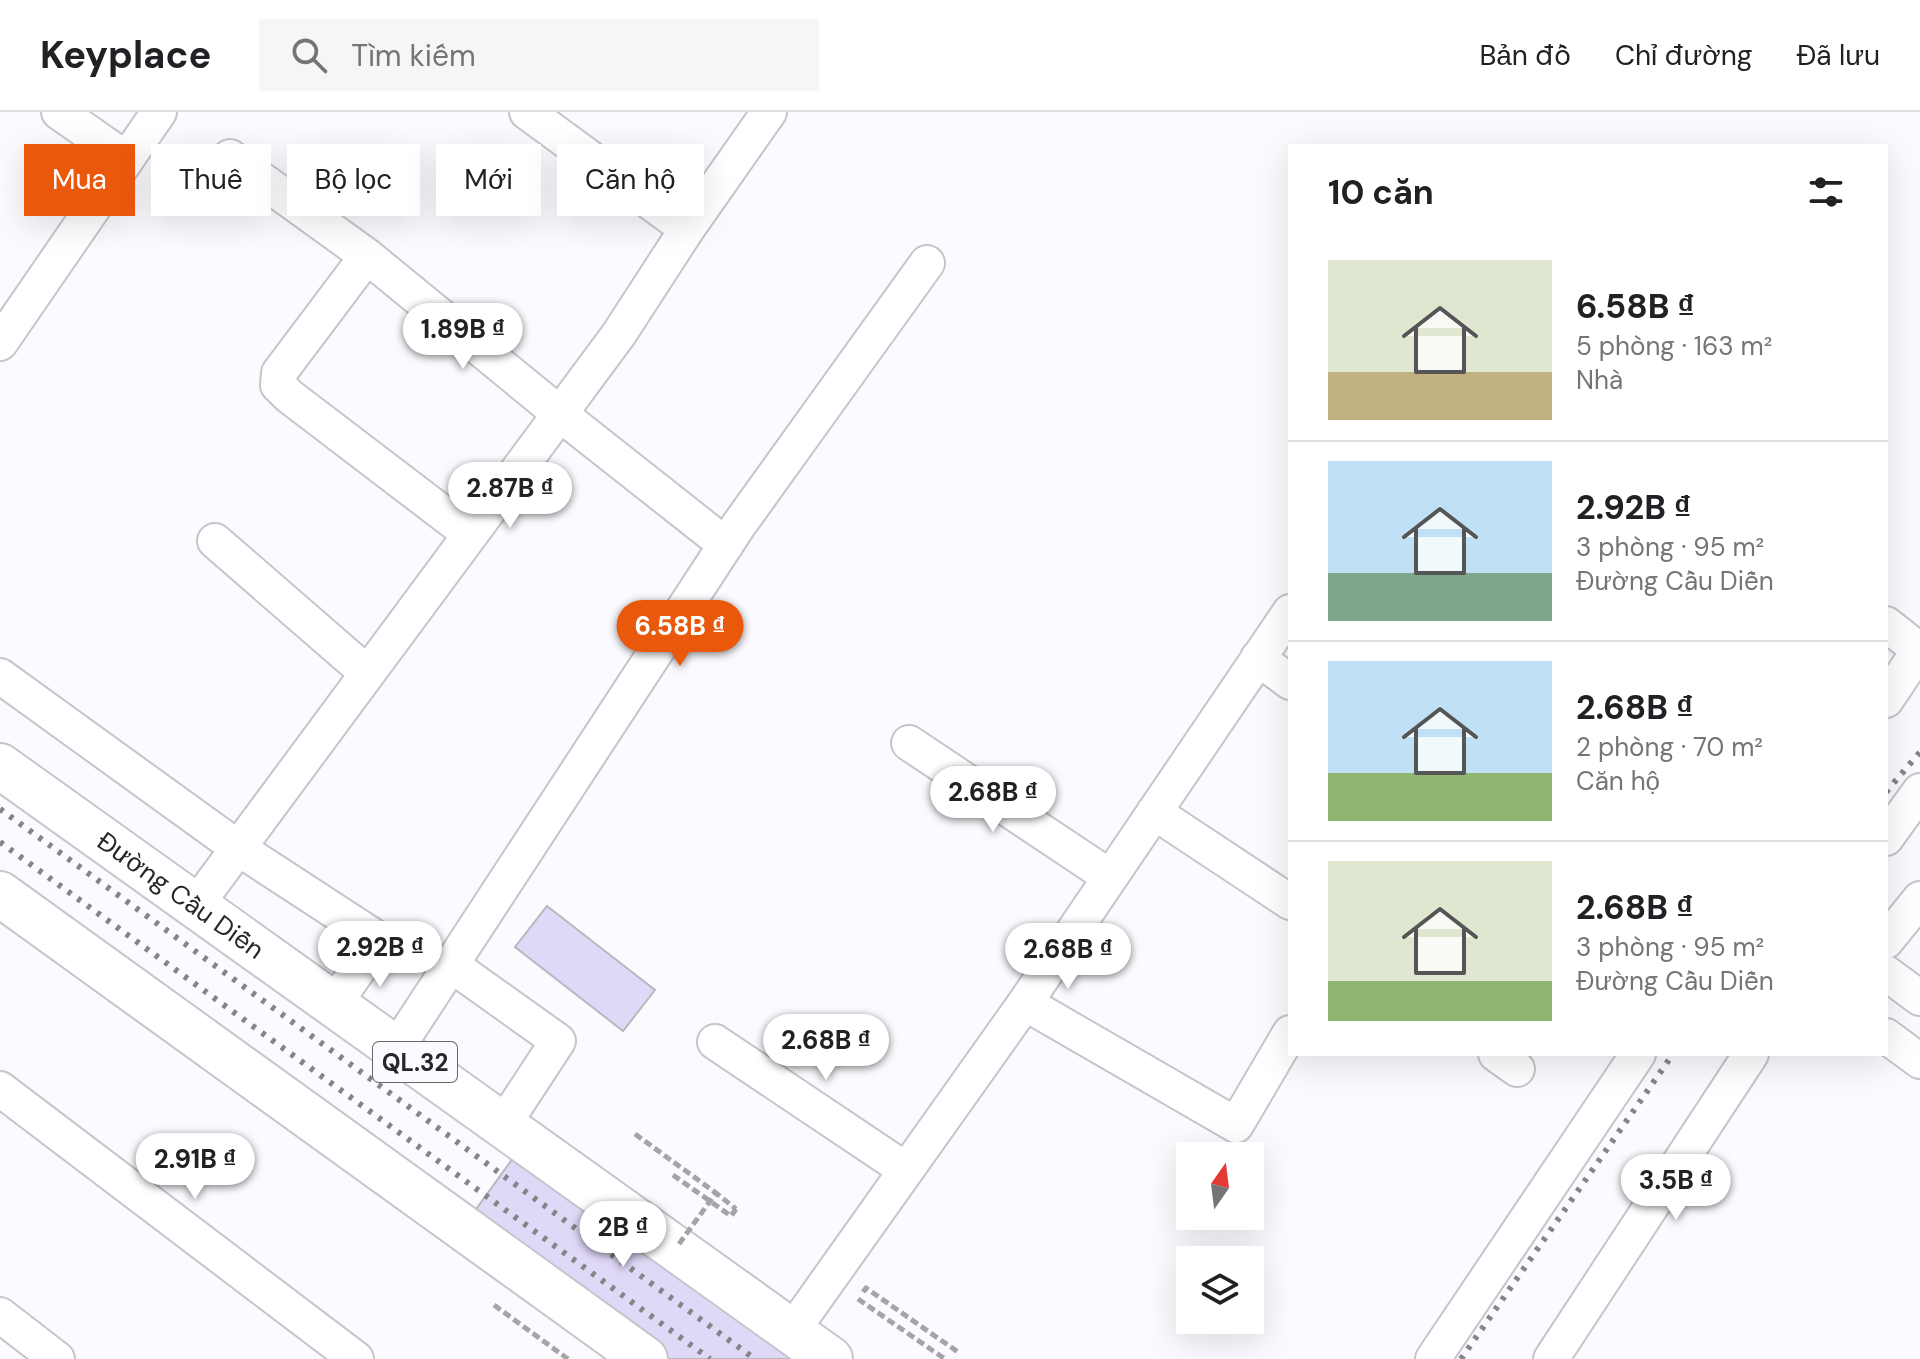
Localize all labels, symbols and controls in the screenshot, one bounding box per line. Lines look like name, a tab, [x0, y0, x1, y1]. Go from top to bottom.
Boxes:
search box	[259, 19, 819, 91]
text: Keyplace	[40, 30, 211, 80]
icon: search	[287, 33, 331, 77]
text: Tìm kiếm	[351, 36, 476, 75]
text: Bản đồ	[1479, 37, 1571, 74]
text: Chỉ đường	[1615, 37, 1752, 74]
text: Đã lưu	[1796, 37, 1880, 74]
chip: Mua	[24, 144, 135, 216]
chip: Thuê	[151, 144, 271, 216]
chip: Bộ lọc	[287, 144, 420, 216]
chip: Mới	[436, 144, 541, 216]
chip: Căn hộ	[557, 144, 704, 216]
text: 10 căn	[1328, 170, 1434, 215]
icon: filters	[1804, 170, 1848, 214]
text: 6.58B ₫	[1576, 284, 1695, 329]
icon: home	[1392, 292, 1488, 388]
pin: 1.89B ₫	[389, 303, 537, 371]
text: 1.89B ₫	[421, 312, 505, 346]
text: 5 phòng · 163 m²	[1576, 329, 1772, 363]
text: Nhà	[1576, 363, 1623, 397]
pin: 2.87B ₫	[436, 462, 584, 530]
text: 2.87B ₫	[466, 471, 554, 505]
text: 2.92B ₫	[1576, 485, 1691, 530]
icon: home	[1392, 493, 1488, 589]
text: 3 phòng · 95 m²	[1576, 530, 1764, 564]
text: Đường Cầu Diễn	[1576, 564, 1774, 598]
pin: 6.58B ₫	[606, 600, 754, 668]
text: 6.58B ₫	[635, 609, 725, 643]
text: 2.68B ₫	[1576, 685, 1693, 730]
icon: home	[1392, 693, 1488, 789]
text: 2 phòng · 70 m²	[1576, 730, 1763, 764]
text: Căn hộ	[1576, 764, 1660, 798]
pin: 2.68B ₫	[919, 766, 1067, 834]
text: 2.68B ₫	[948, 775, 1038, 809]
street label: Đường Cầu Diễn	[90, 824, 271, 966]
text: 2.68B ₫	[1576, 885, 1693, 930]
icon: home	[1392, 893, 1488, 989]
pin: 2.92B ₫	[306, 921, 454, 989]
pin: 2.68B ₫	[994, 923, 1142, 991]
text: 2.92B ₫	[336, 930, 424, 964]
text: 3 phòng · 95 m²	[1576, 930, 1764, 964]
text: 2.68B ₫	[1023, 932, 1113, 966]
text: Đường Cầu Diễn	[1576, 964, 1774, 998]
pin: 2.68B ₫	[752, 1014, 900, 1082]
text: 2.68B ₫	[781, 1023, 871, 1057]
road number: QL.32	[373, 1042, 457, 1082]
pin: 2.91B ₫	[121, 1133, 269, 1201]
text: 2.91B ₫	[154, 1142, 236, 1176]
north arrow	[1176, 1142, 1264, 1230]
map controls	[1176, 1142, 1264, 1334]
pin: 3.5B ₫	[1611, 1154, 1741, 1222]
text: 3.5B ₫	[1639, 1163, 1713, 1197]
pin: 2B ₫	[576, 1201, 670, 1269]
text: 2B ₫	[597, 1210, 649, 1244]
button: layers	[1176, 1246, 1264, 1334]

